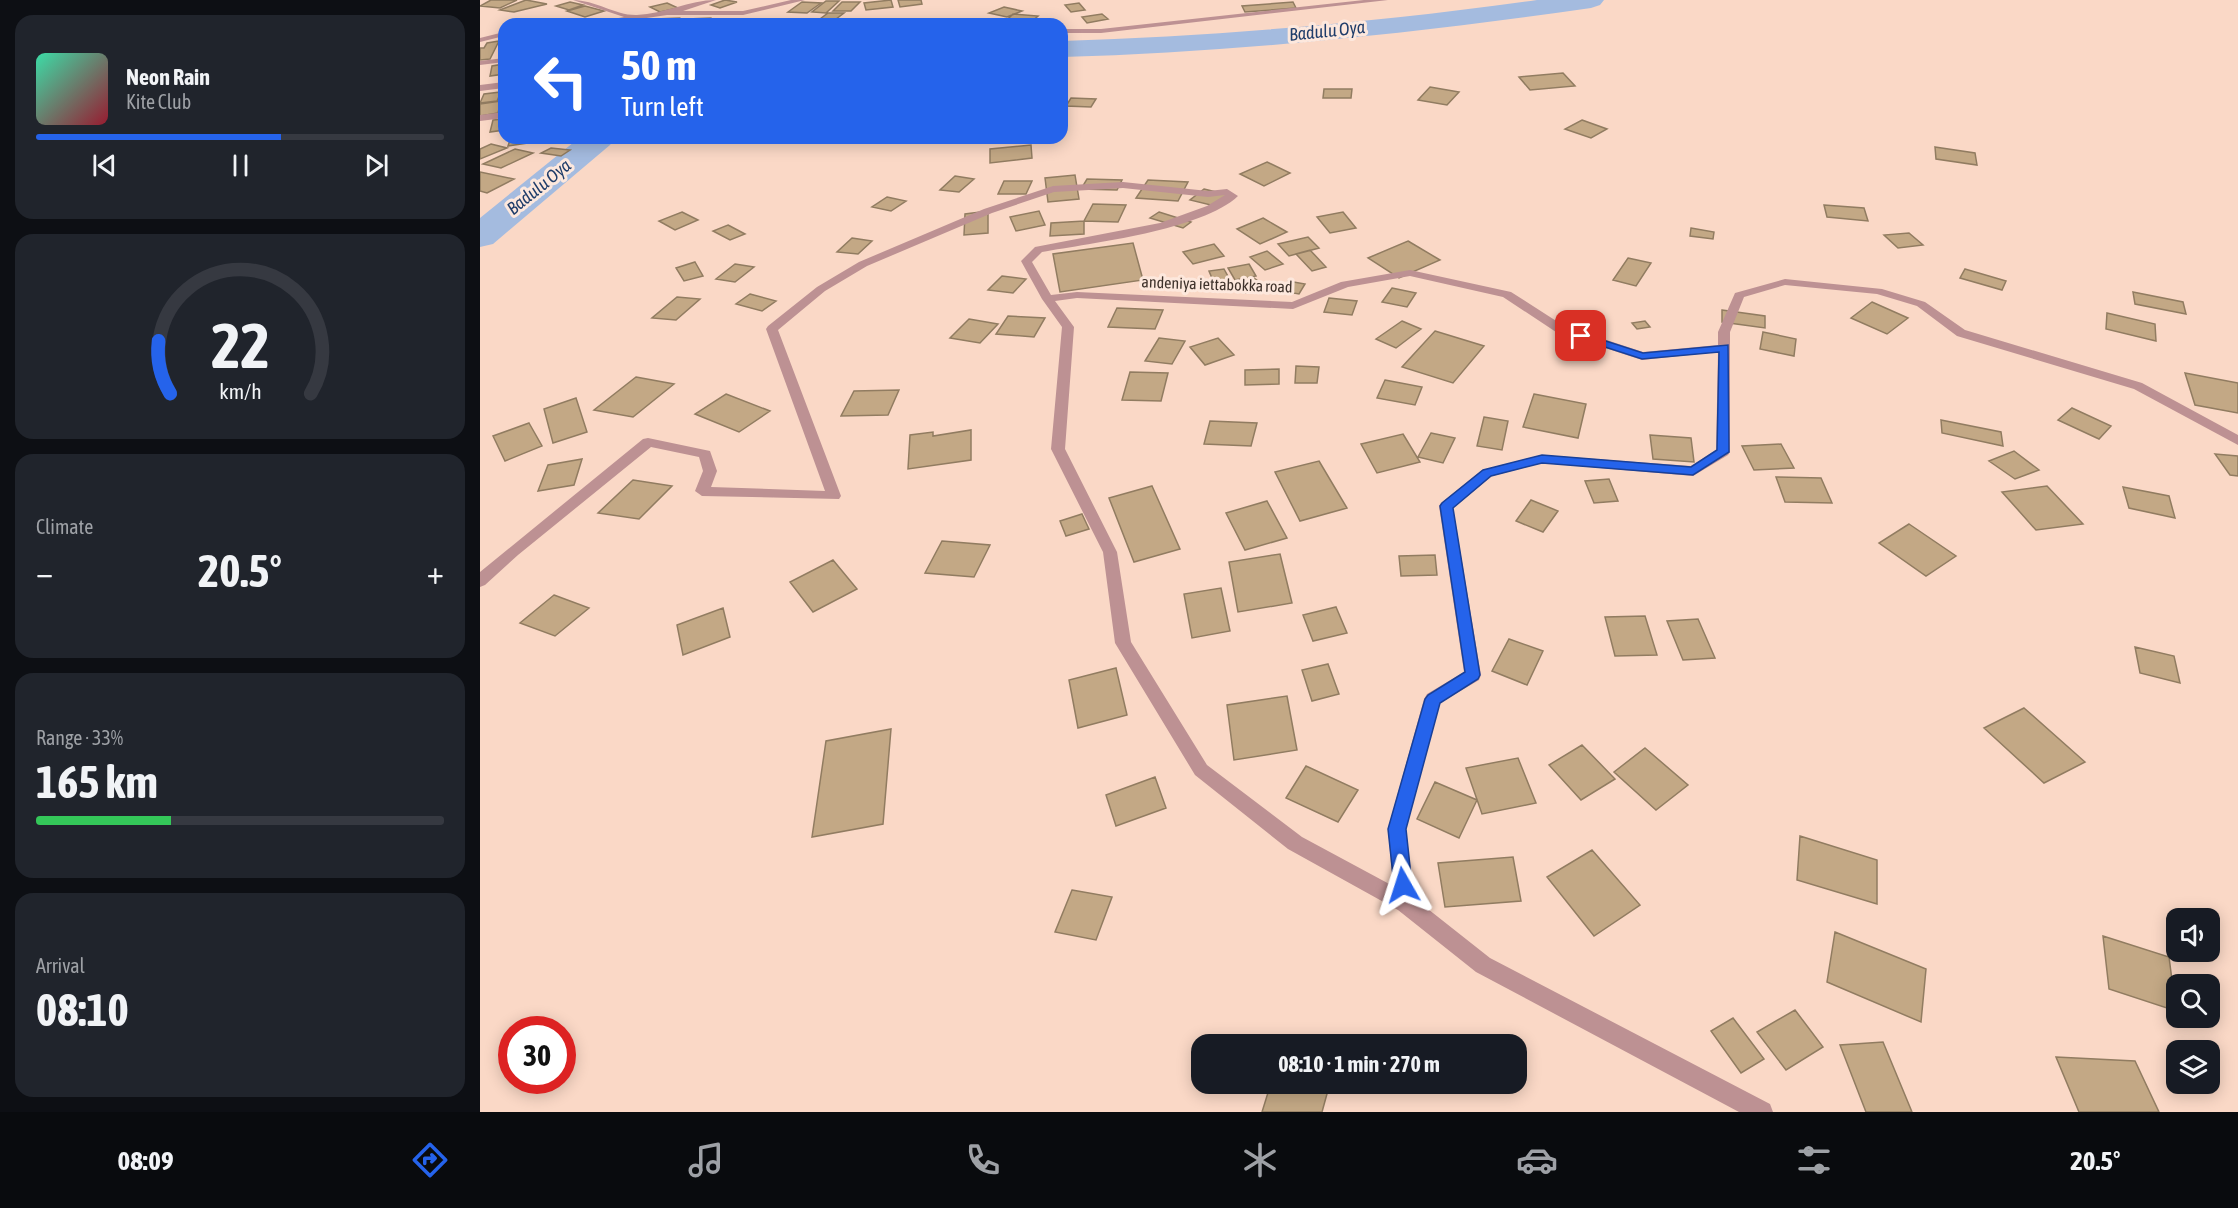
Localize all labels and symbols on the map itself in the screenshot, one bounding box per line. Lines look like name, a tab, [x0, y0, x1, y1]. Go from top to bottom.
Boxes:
water label: Badulu Oya	[1288, 16, 1367, 45]
water label: Badulu Oya	[502, 154, 575, 219]
street label: andeniya iettabokka road	[1141, 272, 1293, 297]
pin	[1555, 310, 1606, 361]
position arrow	[1371, 853, 1435, 917]
speed limit sign: 30	[498, 1016, 576, 1094]

